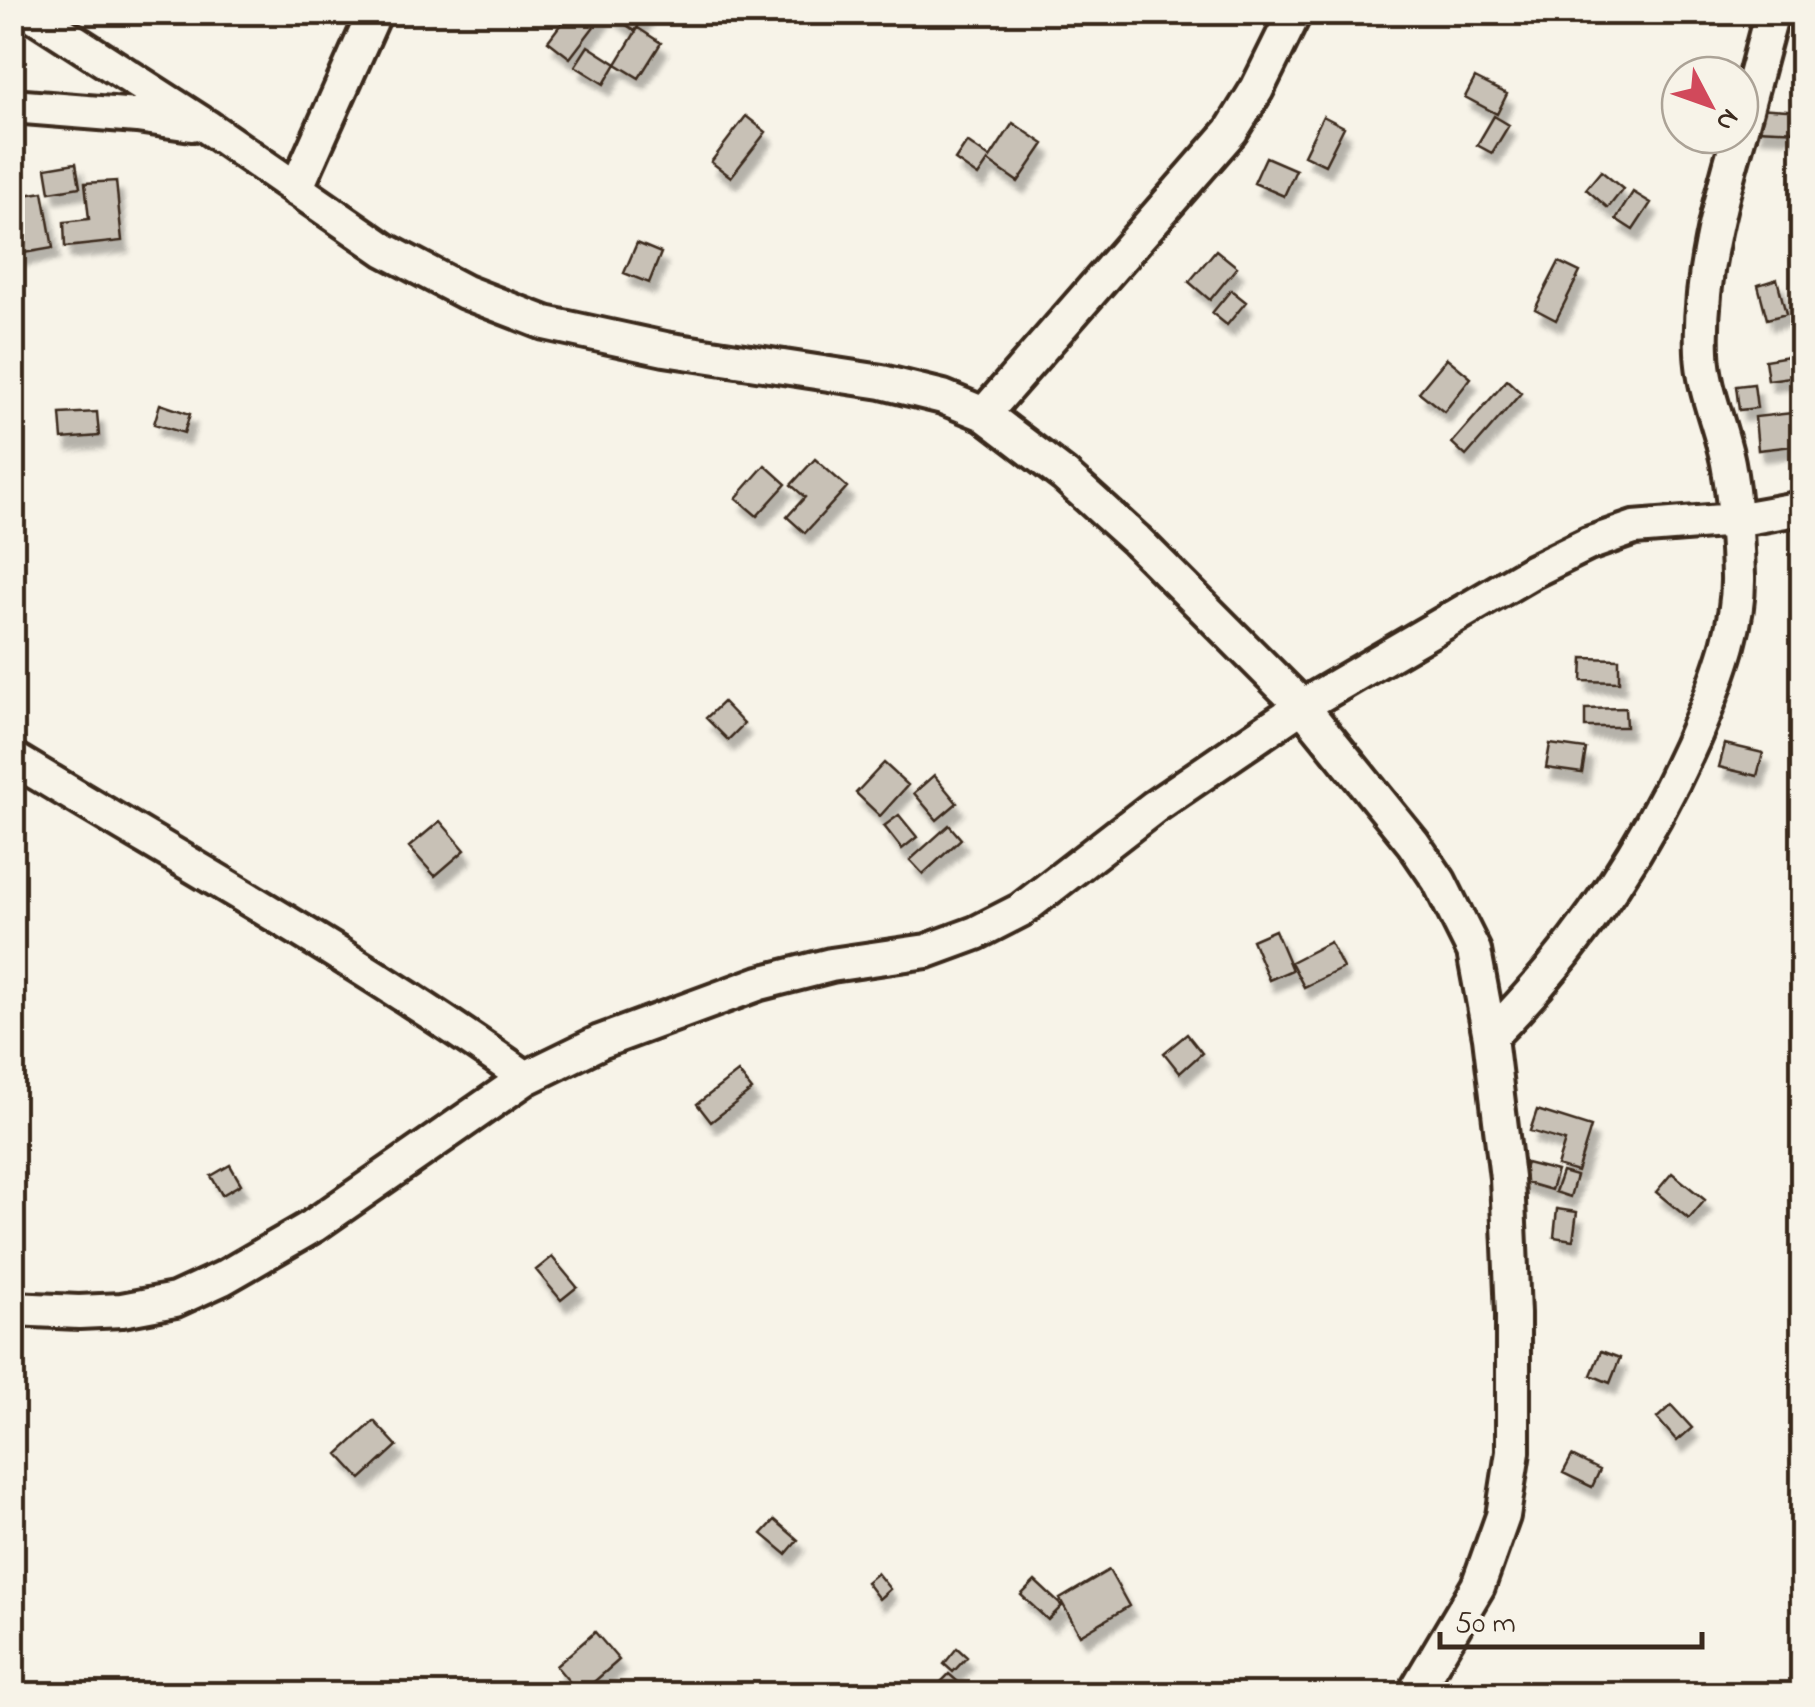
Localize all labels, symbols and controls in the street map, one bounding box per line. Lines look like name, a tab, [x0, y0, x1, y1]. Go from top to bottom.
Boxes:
north arrow	[1660, 55, 1760, 155]
text: N	[1705, 99, 1748, 140]
scale bar	[1440, 1587, 1702, 1649]
text: 50 m	[1455, 1603, 1516, 1647]

